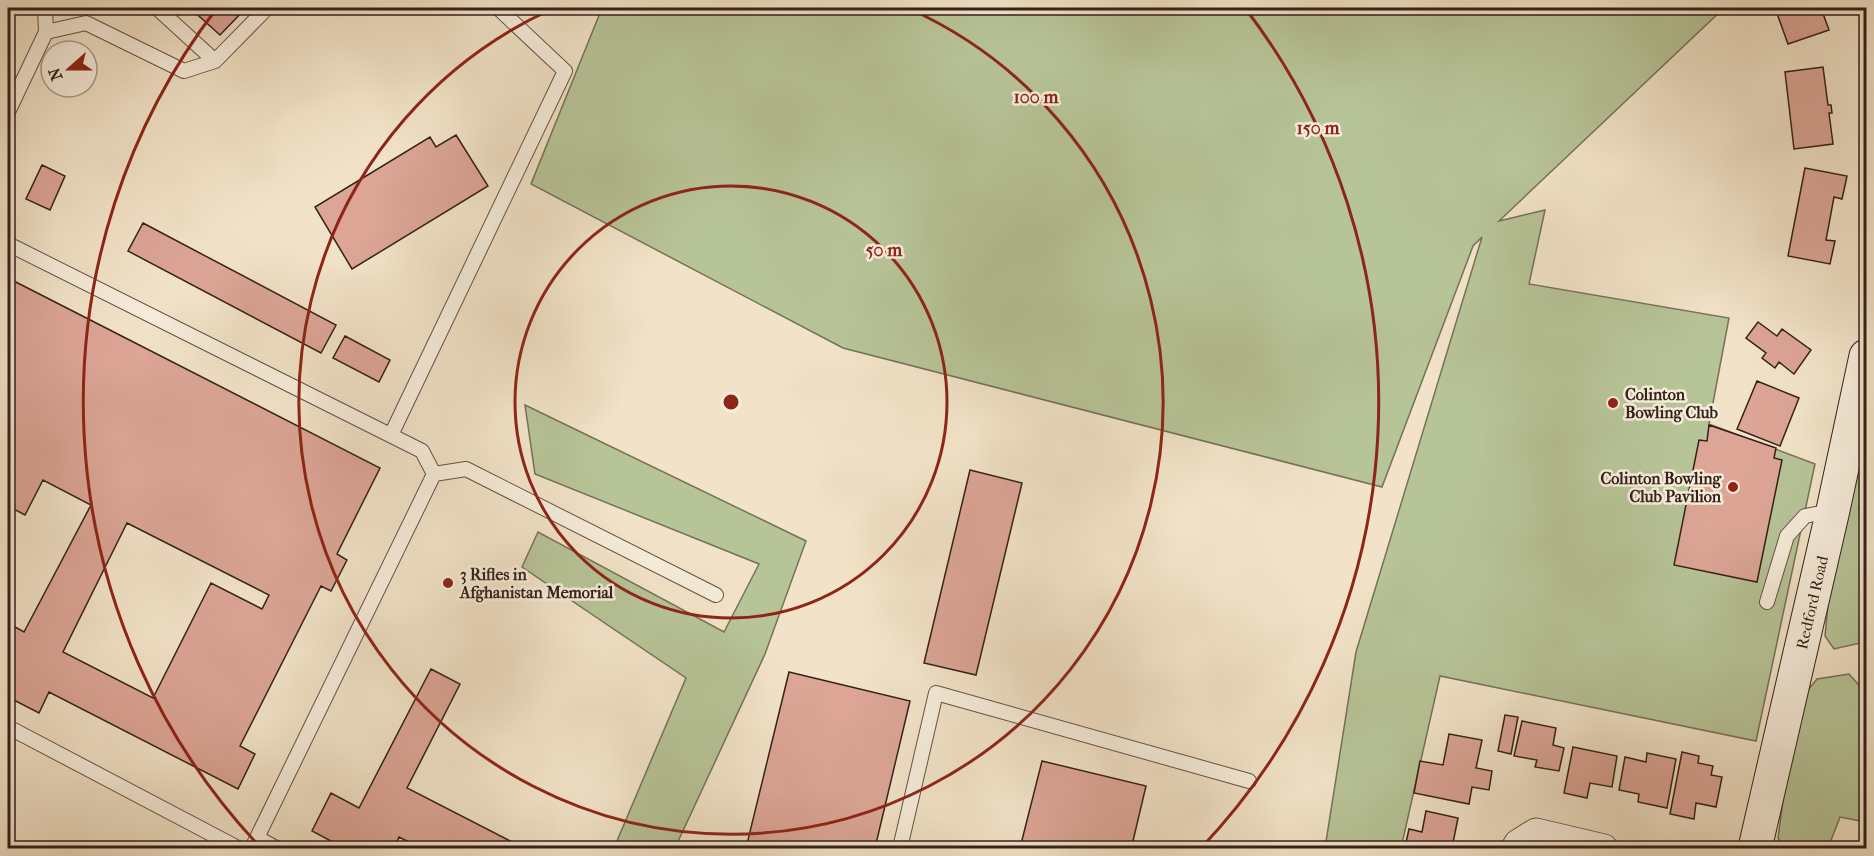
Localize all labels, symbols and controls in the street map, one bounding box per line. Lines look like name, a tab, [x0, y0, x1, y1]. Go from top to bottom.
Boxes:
north arrow	[39, 39, 99, 99]
text: N	[44, 64, 67, 83]
text: 100 m	[1013, 87, 1060, 108]
text: 150 m	[1297, 118, 1340, 139]
text: 50 m	[866, 240, 903, 261]
place label: Colinton Bowling Club	[1625, 385, 1718, 423]
centre of rings	[721, 392, 741, 412]
marker: Colinton Bowling Club	[1606, 396, 1620, 410]
place label: Colinton Bowling Club Pavilion	[1600, 469, 1722, 506]
marker: Colinton Bowling Club Pavilion	[1726, 480, 1740, 494]
street label: Redford Road	[1792, 554, 1832, 651]
place label: 3 Rifles in Afghanistan Memorial	[459, 565, 614, 603]
marker: 3 Rifles in Afghanistan Memorial	[441, 576, 455, 590]

